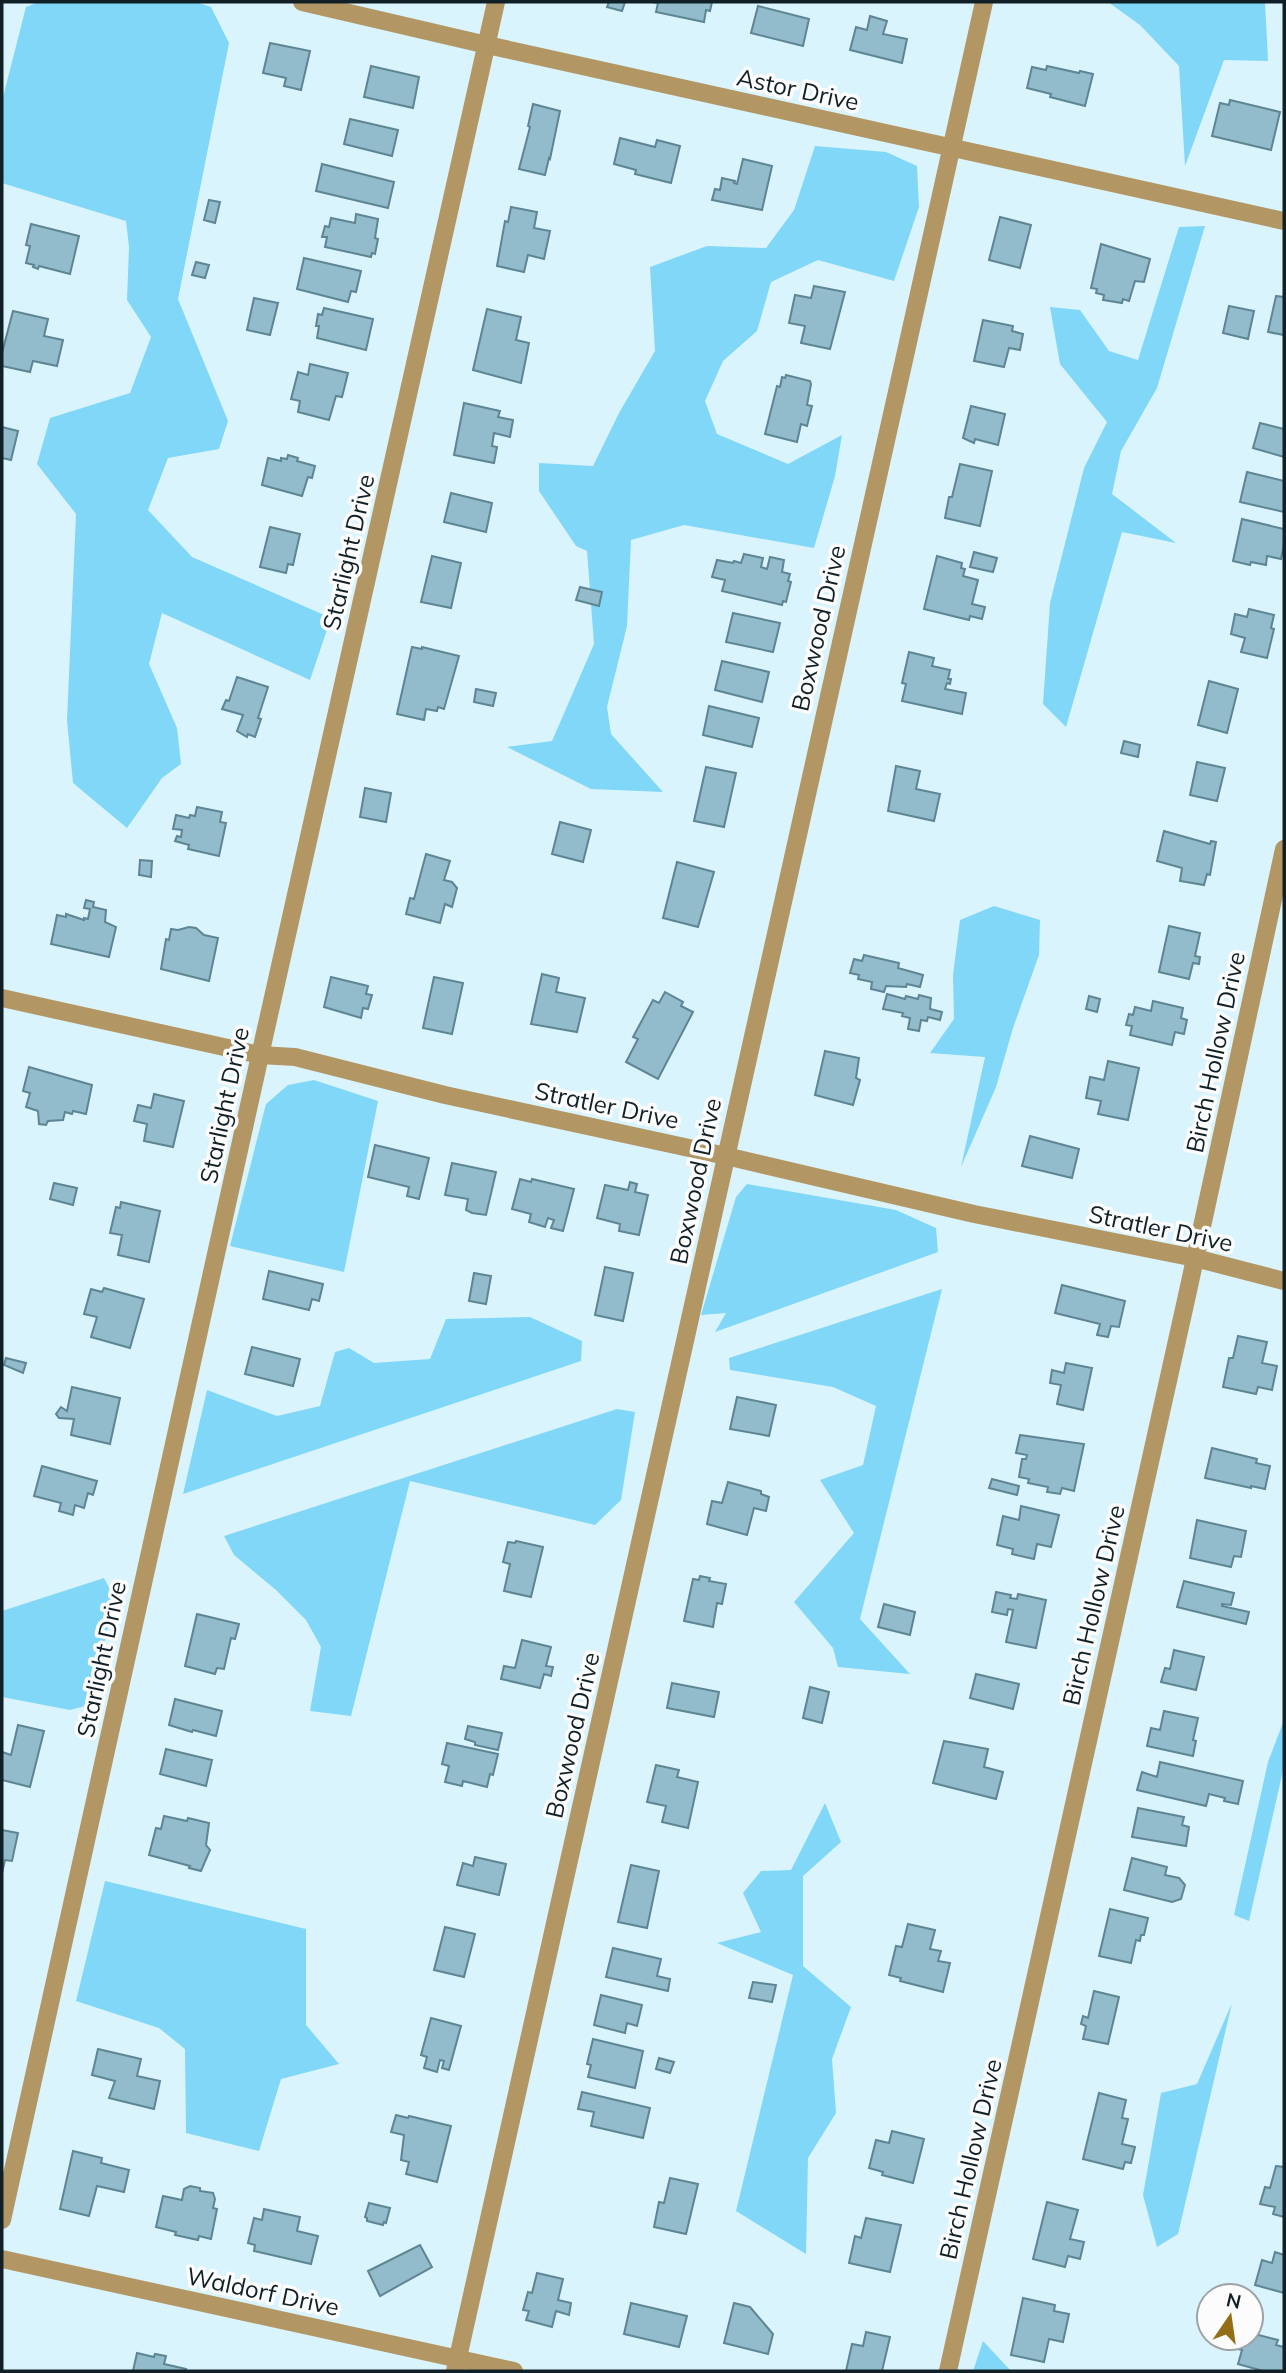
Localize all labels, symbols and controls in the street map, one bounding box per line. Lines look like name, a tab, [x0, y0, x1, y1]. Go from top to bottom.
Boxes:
street label: Astor Drive	[734, 61, 862, 117]
street label: Starlight Drive	[315, 471, 381, 633]
street label: Boxwood Drive	[784, 542, 852, 714]
street label: Birch Hollow Drive	[1179, 949, 1251, 1155]
street label: Starlight Drive	[193, 1024, 255, 1186]
street label: Stratler Drive	[532, 1075, 682, 1135]
street label: Boxwood Drive	[663, 1095, 727, 1267]
street label: Stratler Drive	[1086, 1198, 1236, 1258]
street label: Birch Hollow Drive	[1055, 1502, 1131, 1708]
street label: Starlight Drive	[70, 1578, 132, 1740]
street label: Boxwood Drive	[538, 1649, 606, 1821]
street label: Birch Hollow Drive	[932, 2056, 1008, 2262]
street label: Waldorf Drive	[184, 2260, 342, 2322]
north arrow	[1195, 2282, 1265, 2352]
text: N	[1224, 2287, 1244, 2314]

